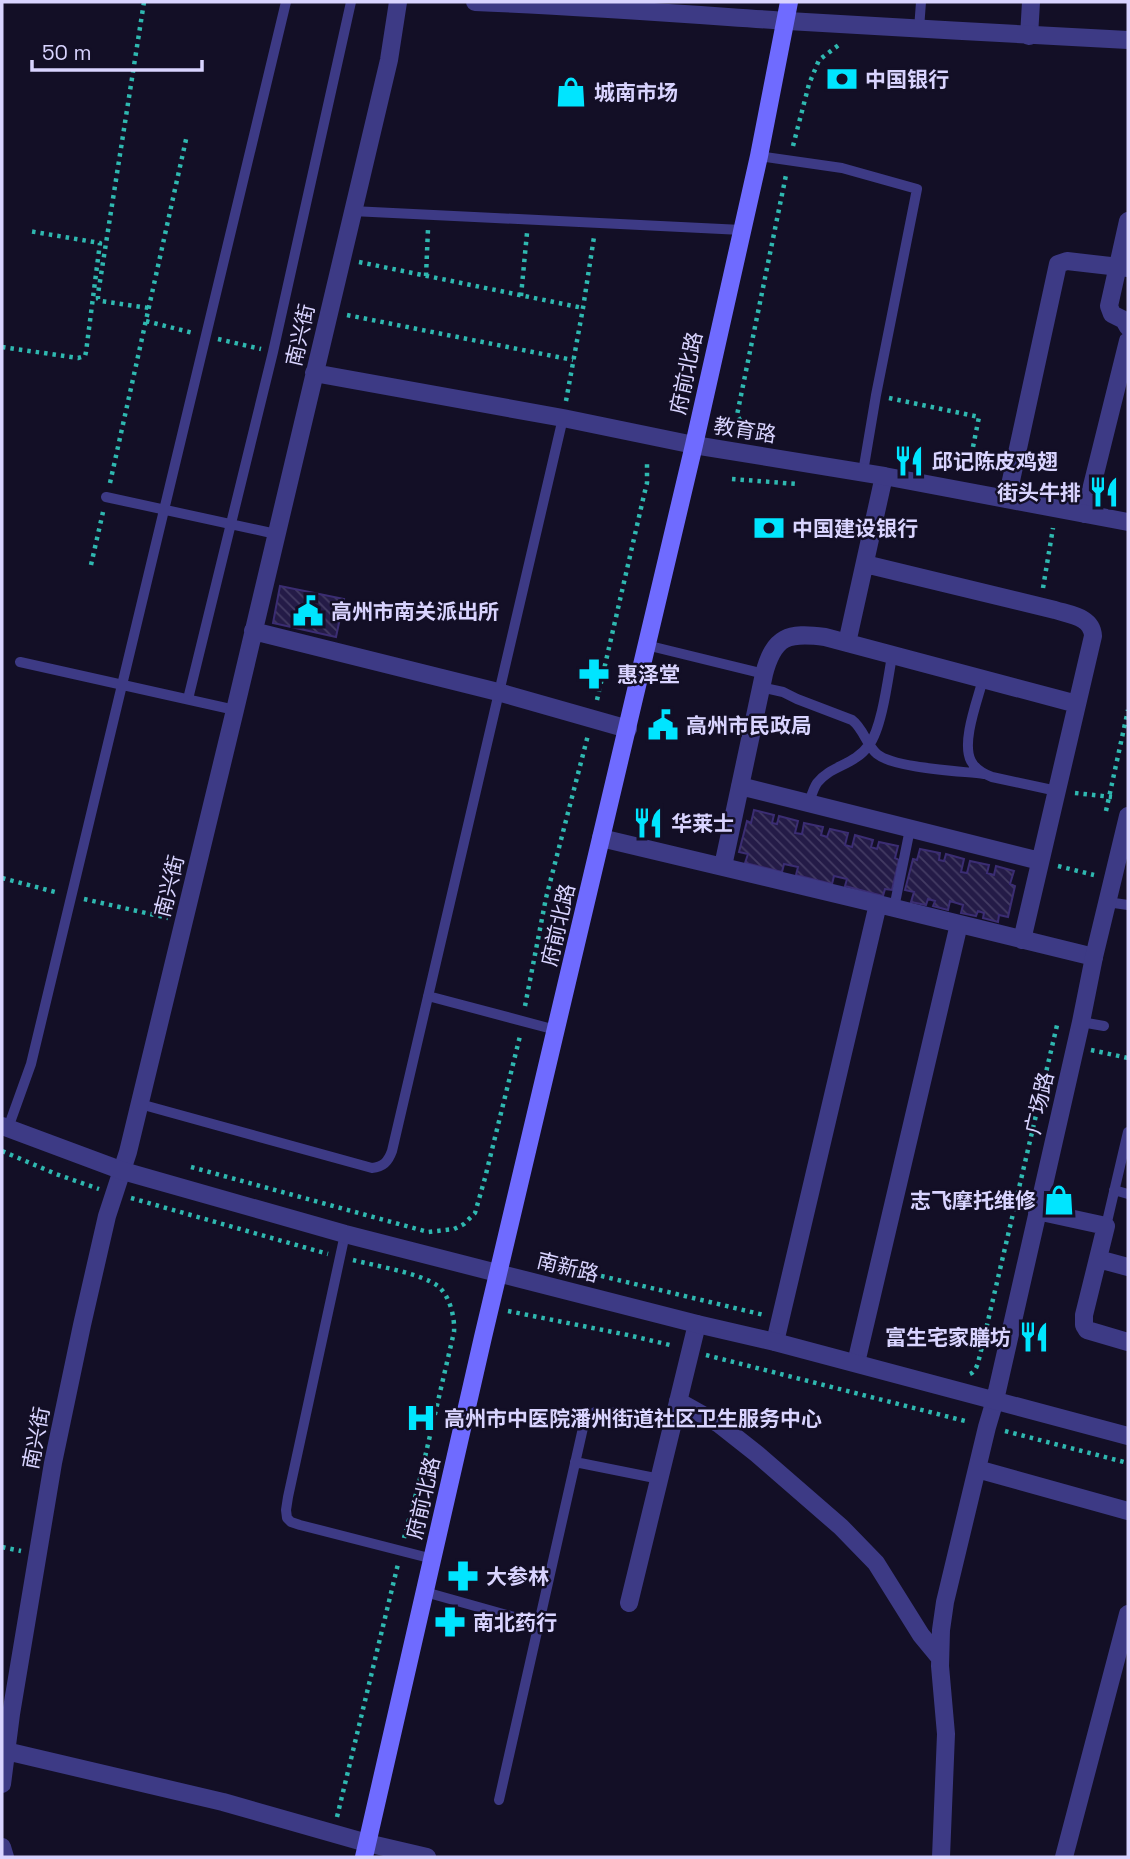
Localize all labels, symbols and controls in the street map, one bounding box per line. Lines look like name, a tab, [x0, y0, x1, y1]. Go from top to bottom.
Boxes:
scale bar	[32, 28, 201, 72]
text: 50 m	[42, 39, 92, 66]
bank icon: 中国银行	[825, 62, 859, 96]
place label: 中国银行	[865, 66, 949, 93]
shop icon: 城南市场	[554, 75, 588, 109]
place label: 城南市场	[594, 79, 678, 106]
street label: 南兴街	[280, 301, 320, 369]
street label: 府前北路	[664, 329, 708, 417]
street label: 教育路	[712, 412, 778, 448]
restaurant icon: 邱记陈皮鸡翅	[892, 444, 926, 478]
place label: 邱记陈皮鸡翅	[932, 448, 1058, 475]
restaurant icon: 街头牛排	[1087, 475, 1121, 509]
place label: 街头牛排	[997, 479, 1081, 506]
bank icon: 中国建设银行	[752, 511, 786, 545]
place label: 中国建设银行	[792, 515, 918, 542]
public building icon: 高州市南关派出所	[291, 594, 325, 628]
place label: 高州市南关派出所	[331, 598, 499, 625]
pharmacy icon: 惠泽堂	[577, 657, 611, 691]
place label: 惠泽堂	[617, 661, 680, 688]
public building icon: 高州市民政局	[646, 708, 680, 742]
place label: 高州市民政局	[686, 712, 812, 739]
restaurant icon: 华莱士	[631, 806, 665, 840]
place label: 华莱士	[671, 810, 734, 837]
street label: 南兴街	[148, 852, 190, 920]
street label: 府前北路	[535, 881, 581, 969]
street label: 广场路	[1019, 1069, 1059, 1137]
shop icon: 志飞摩托维修	[1042, 1183, 1076, 1217]
place label: 志飞摩托维修	[910, 1187, 1036, 1214]
street label: 南新路	[534, 1246, 602, 1288]
restaurant icon: 富生宅家膳坊	[1017, 1320, 1051, 1354]
place label: 富生宅家膳坊	[885, 1324, 1011, 1351]
hospital icon: 高州市中医院潘州街道社区卫生服务中心	[404, 1401, 438, 1435]
street label: 南兴街	[17, 1405, 55, 1471]
place label: 高州市中医院潘州街道社区卫生服务中心	[444, 1405, 822, 1432]
street label: 府前北路	[400, 1454, 446, 1542]
pharmacy icon: 大参林	[446, 1559, 480, 1593]
place label: 大参林	[486, 1563, 549, 1590]
pharmacy icon: 南北药行	[433, 1605, 467, 1639]
place label: 南北药行	[473, 1609, 557, 1636]

